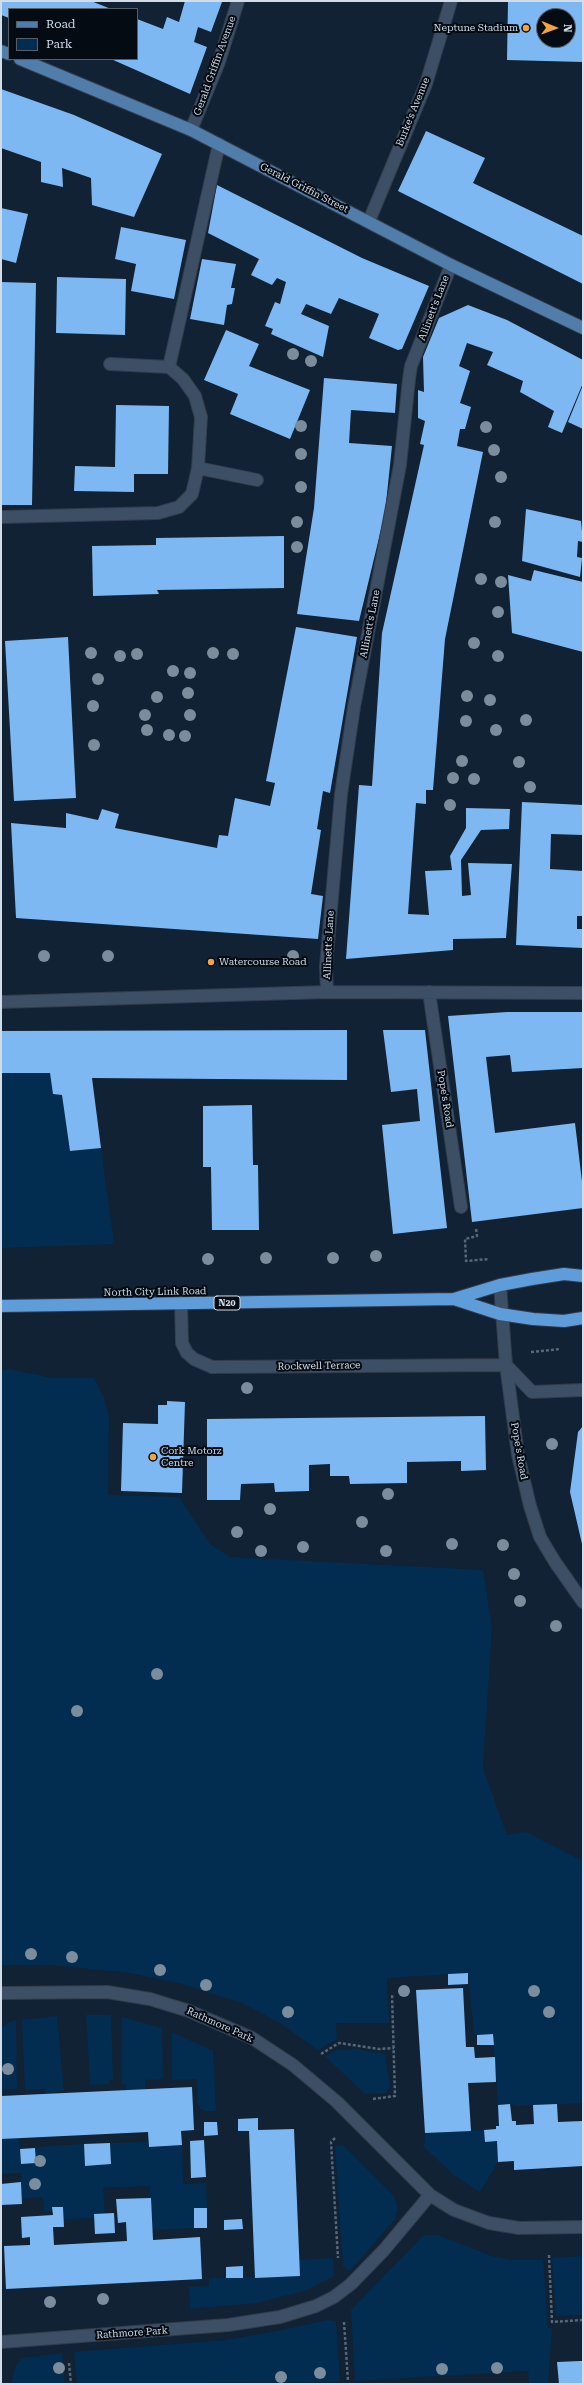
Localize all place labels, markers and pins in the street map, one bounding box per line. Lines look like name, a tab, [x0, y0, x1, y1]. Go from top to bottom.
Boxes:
place label: Neptune Stadium	[433, 22, 518, 34]
marker: Neptune Stadium	[521, 23, 531, 33]
place label: Watercourse Road	[219, 956, 307, 968]
marker: Watercourse Road	[206, 957, 216, 967]
place label: Cork Motorz Centre	[161, 1445, 221, 1468]
marker: Cork Motorz Centre	[148, 1452, 158, 1462]

